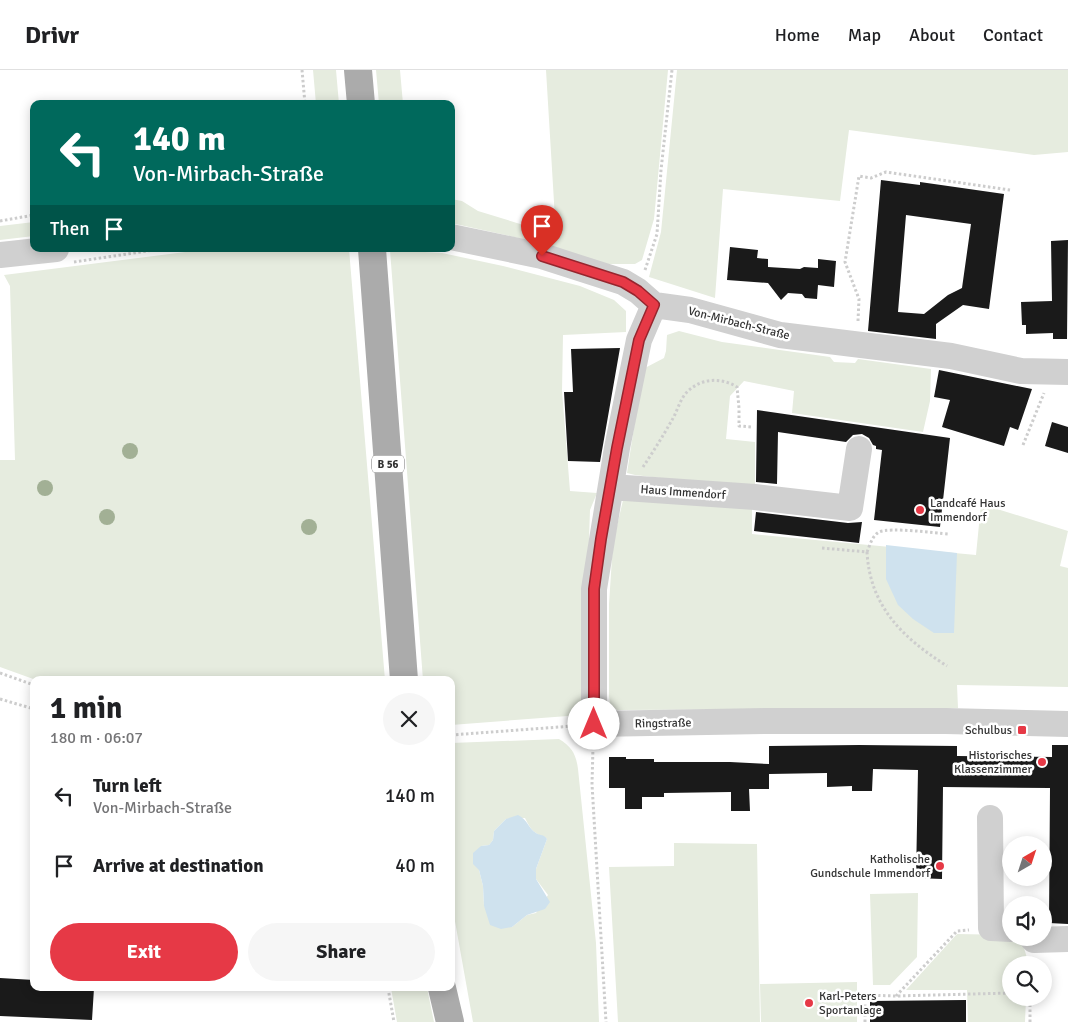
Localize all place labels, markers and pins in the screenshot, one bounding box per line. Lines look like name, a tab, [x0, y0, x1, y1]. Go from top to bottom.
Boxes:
pin	[521, 205, 563, 256]
place label: Landcafé Haus Immendorf	[930, 496, 1005, 525]
marker: Landcafé Haus Immendorf	[914, 504, 926, 516]
place label: Schulbus	[965, 723, 1012, 738]
marker: Schulbus	[1016, 724, 1028, 736]
place label: Historisches Klassenzimmer	[954, 748, 1033, 777]
marker: Historisches Klassenzimmer	[1036, 756, 1048, 768]
place label: Katholische Gundschule Immendorf	[810, 852, 931, 881]
marker: Katholische Gundschule Immendorf	[934, 860, 946, 872]
place label: Karl-Peters Sportanlage	[819, 989, 882, 1018]
marker: Karl-Peters Sportanlage	[803, 997, 815, 1009]

